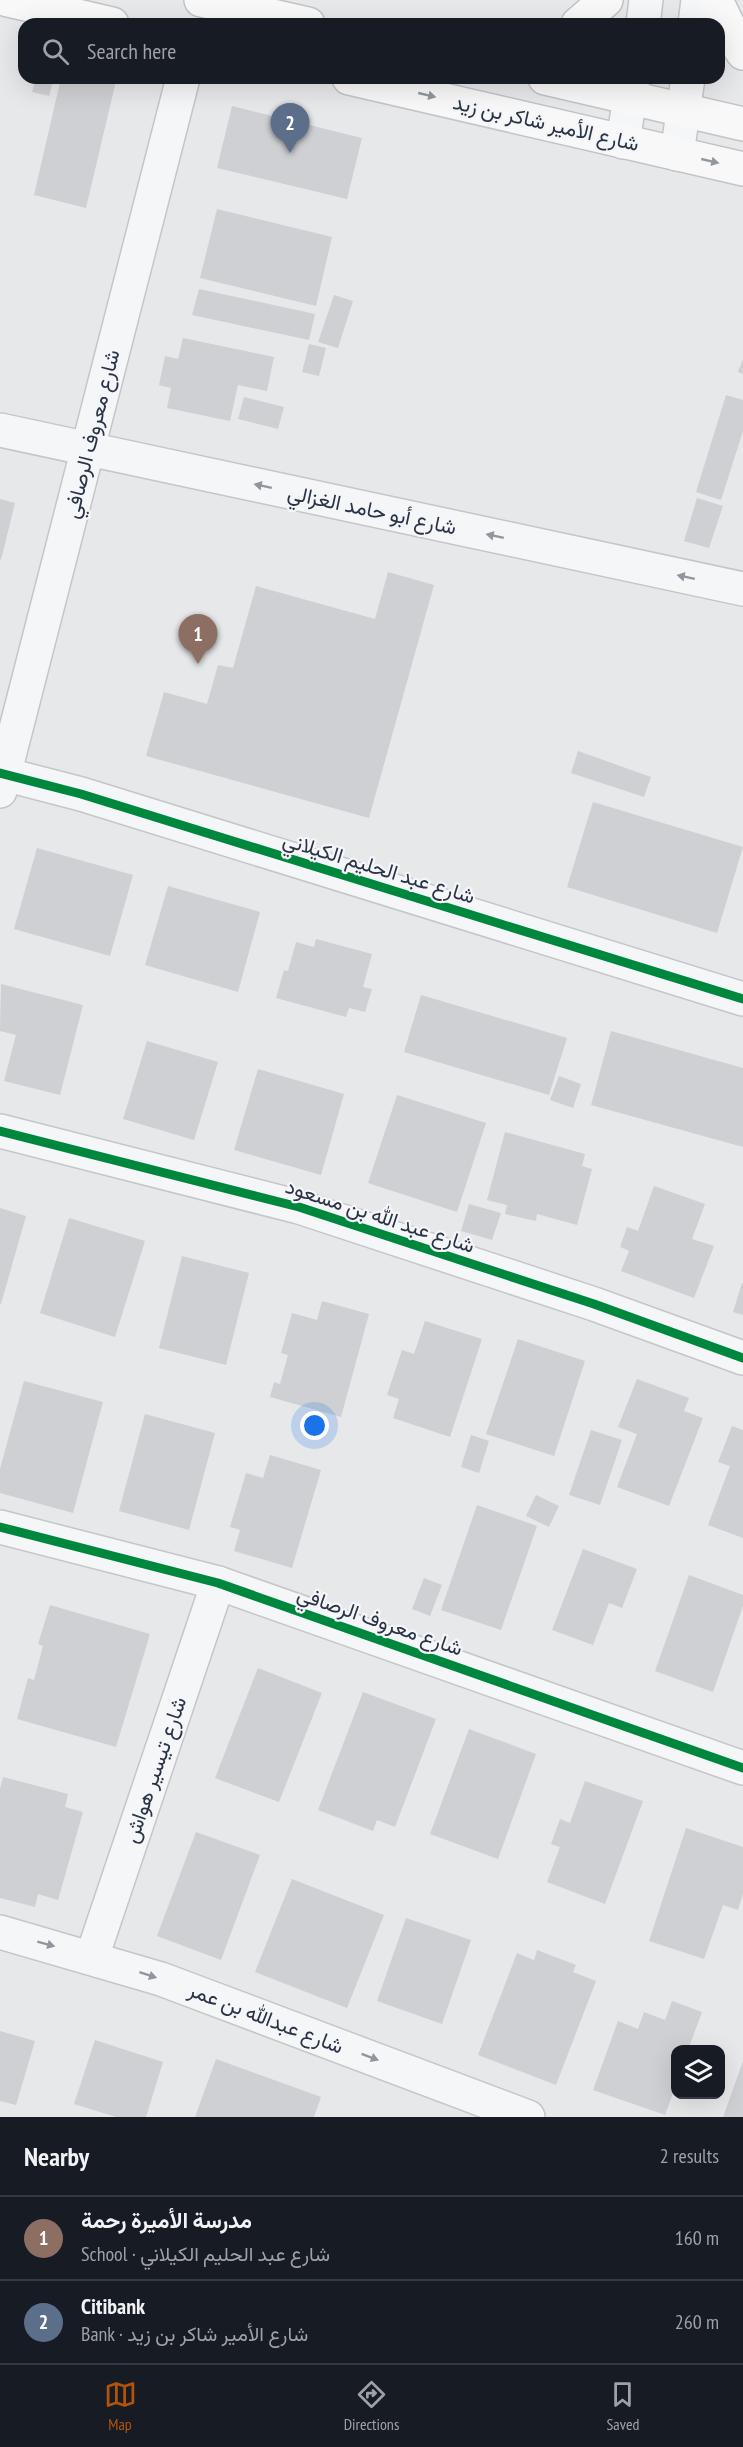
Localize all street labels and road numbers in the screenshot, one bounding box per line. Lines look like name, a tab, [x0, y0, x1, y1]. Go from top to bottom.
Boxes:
street label: شارع الأمير شاكر بن زيد	[450, 88, 642, 158]
street label: شارع معروف الرصافي	[57, 347, 129, 522]
street label: شارع أبو حامد الغزالي	[284, 478, 459, 545]
street label: شارع عبد الحليم الكيلاني	[279, 825, 478, 913]
street label: شارع عبد الله بن مسعود	[282, 1172, 478, 1260]
street label: شارع معروف الرصافي	[293, 1580, 467, 1665]
street label: شارع تيسير هواش	[117, 1693, 193, 1847]
street label: شارع عبدالله بن عمر	[184, 1975, 348, 2060]

